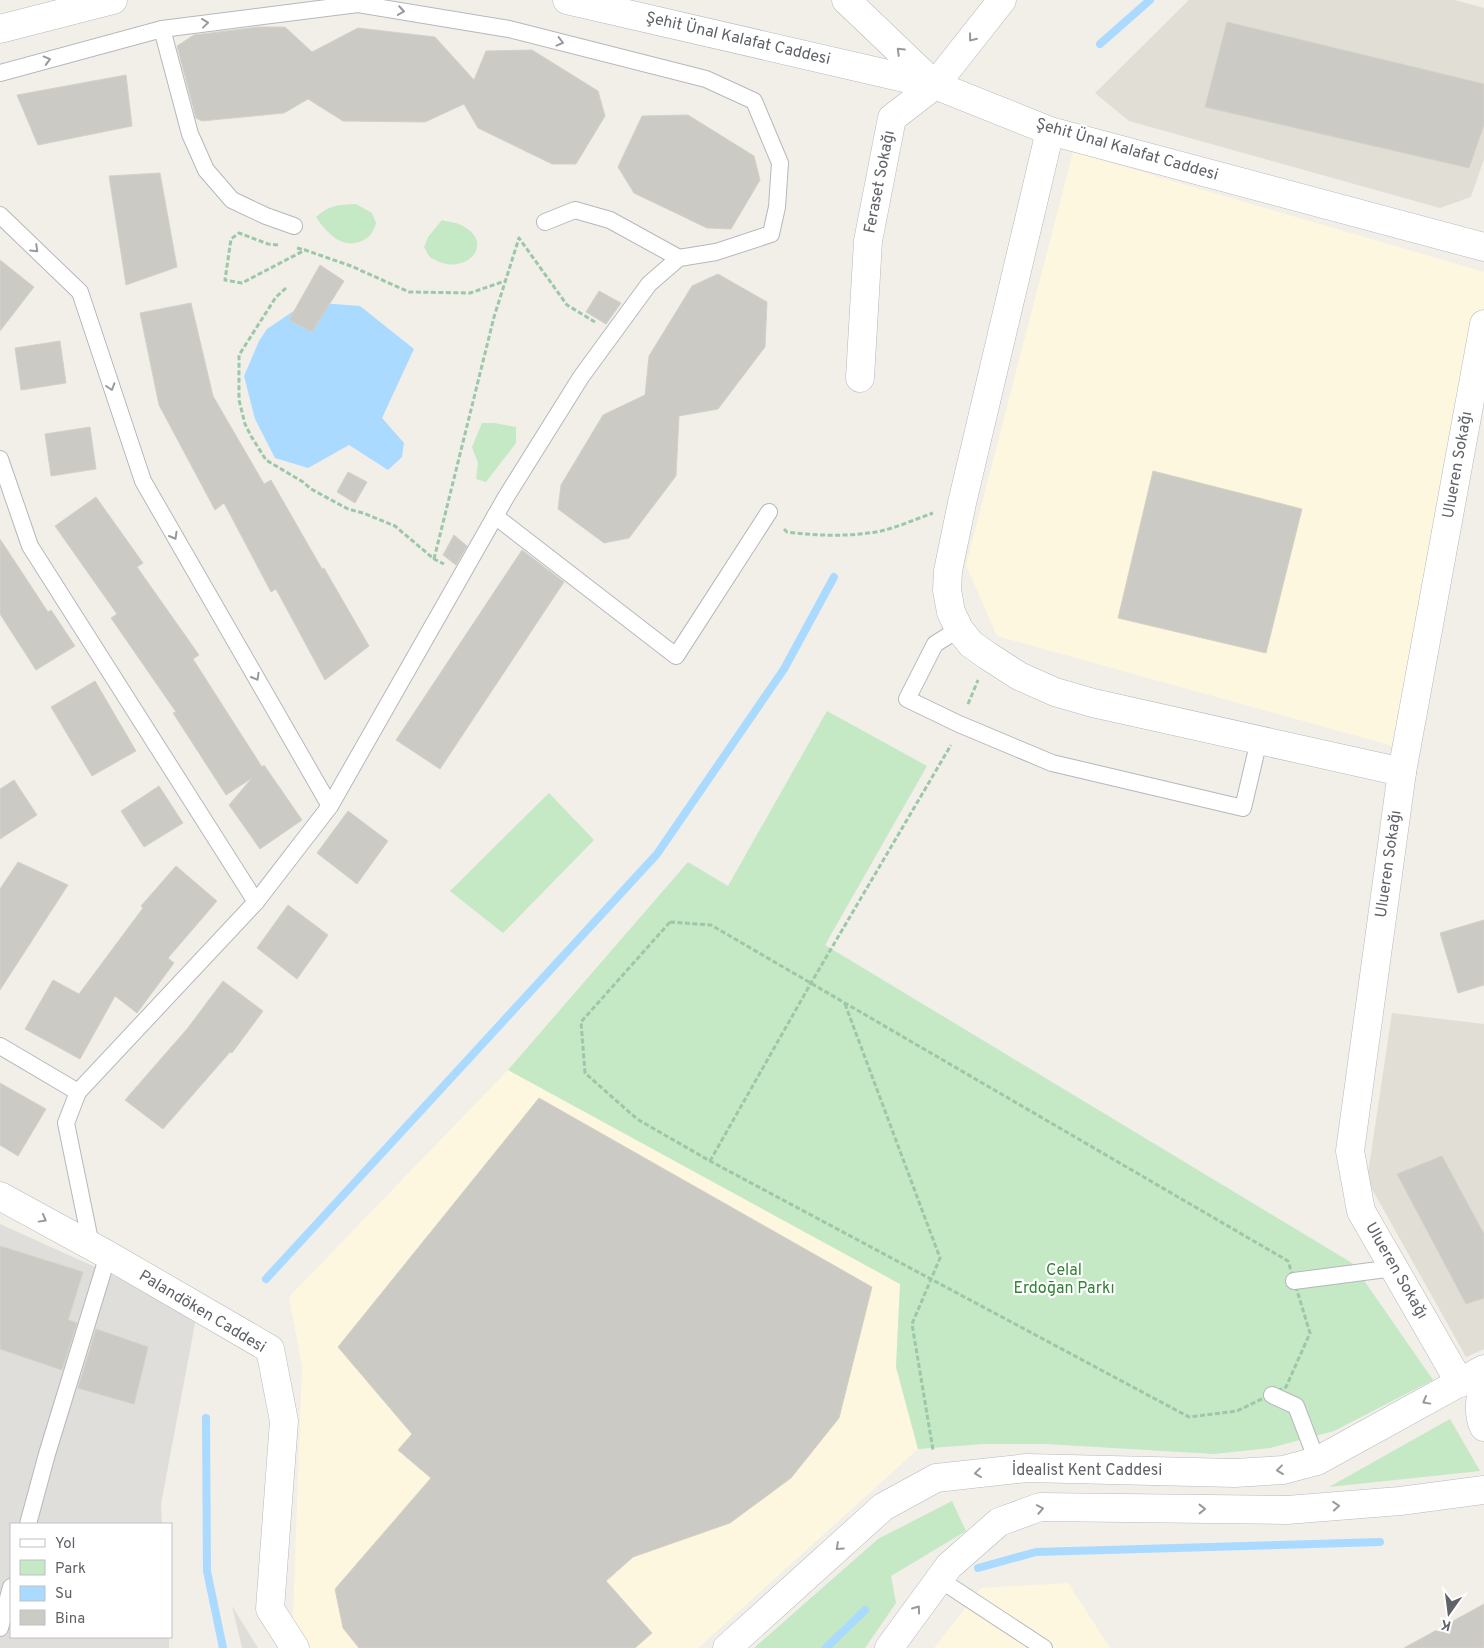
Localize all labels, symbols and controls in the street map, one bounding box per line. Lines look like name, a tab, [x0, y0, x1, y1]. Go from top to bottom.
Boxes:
one-way arrow	[396, 5, 405, 15]
street label: Şehit Ünal Kalafat Caddesi	[644, 6, 833, 70]
one-way arrow	[201, 18, 209, 29]
one-way arrow	[969, 32, 977, 41]
one-way arrow	[556, 36, 565, 47]
one-way arrow	[896, 48, 905, 57]
one-way arrow	[43, 55, 52, 66]
street label: Şehit Ünal Kalafat Caddesi	[1033, 112, 1221, 186]
street label: Feraset Sokağı	[860, 129, 900, 235]
one-way arrow	[29, 243, 38, 252]
one-way arrow	[105, 383, 115, 391]
street label: Ulueren Sokağı	[1439, 410, 1477, 520]
one-way arrow	[168, 531, 178, 540]
one-way arrow	[249, 671, 259, 680]
street label: Ulueren Sokağı	[1372, 809, 1406, 919]
one-way arrow	[37, 1213, 46, 1223]
street label: Ulueren Sokağı	[1360, 1219, 1432, 1323]
park label: Celal Erdoğan Parkı	[1013, 1261, 1115, 1299]
street label: Palandöken Caddesi	[135, 1266, 269, 1358]
one-way arrow	[1422, 1395, 1431, 1405]
street label: İdealist Kent Caddesi	[1012, 1460, 1162, 1481]
one-way arrow	[1276, 1464, 1284, 1475]
one-way arrow	[974, 1467, 982, 1478]
one-way arrow	[1332, 1501, 1340, 1512]
one-way arrow	[1035, 1504, 1044, 1514]
one-way arrow	[1198, 1504, 1206, 1514]
legend	[10, 1523, 172, 1638]
text: Yol	[55, 1535, 76, 1554]
one-way arrow	[835, 1541, 844, 1550]
text: Park	[55, 1560, 86, 1579]
text: Su	[55, 1585, 72, 1604]
north arrow	[1424, 1588, 1474, 1638]
one-way arrow	[911, 1605, 920, 1615]
text: Bina	[55, 1610, 85, 1629]
text: K	[1439, 1615, 1453, 1634]

